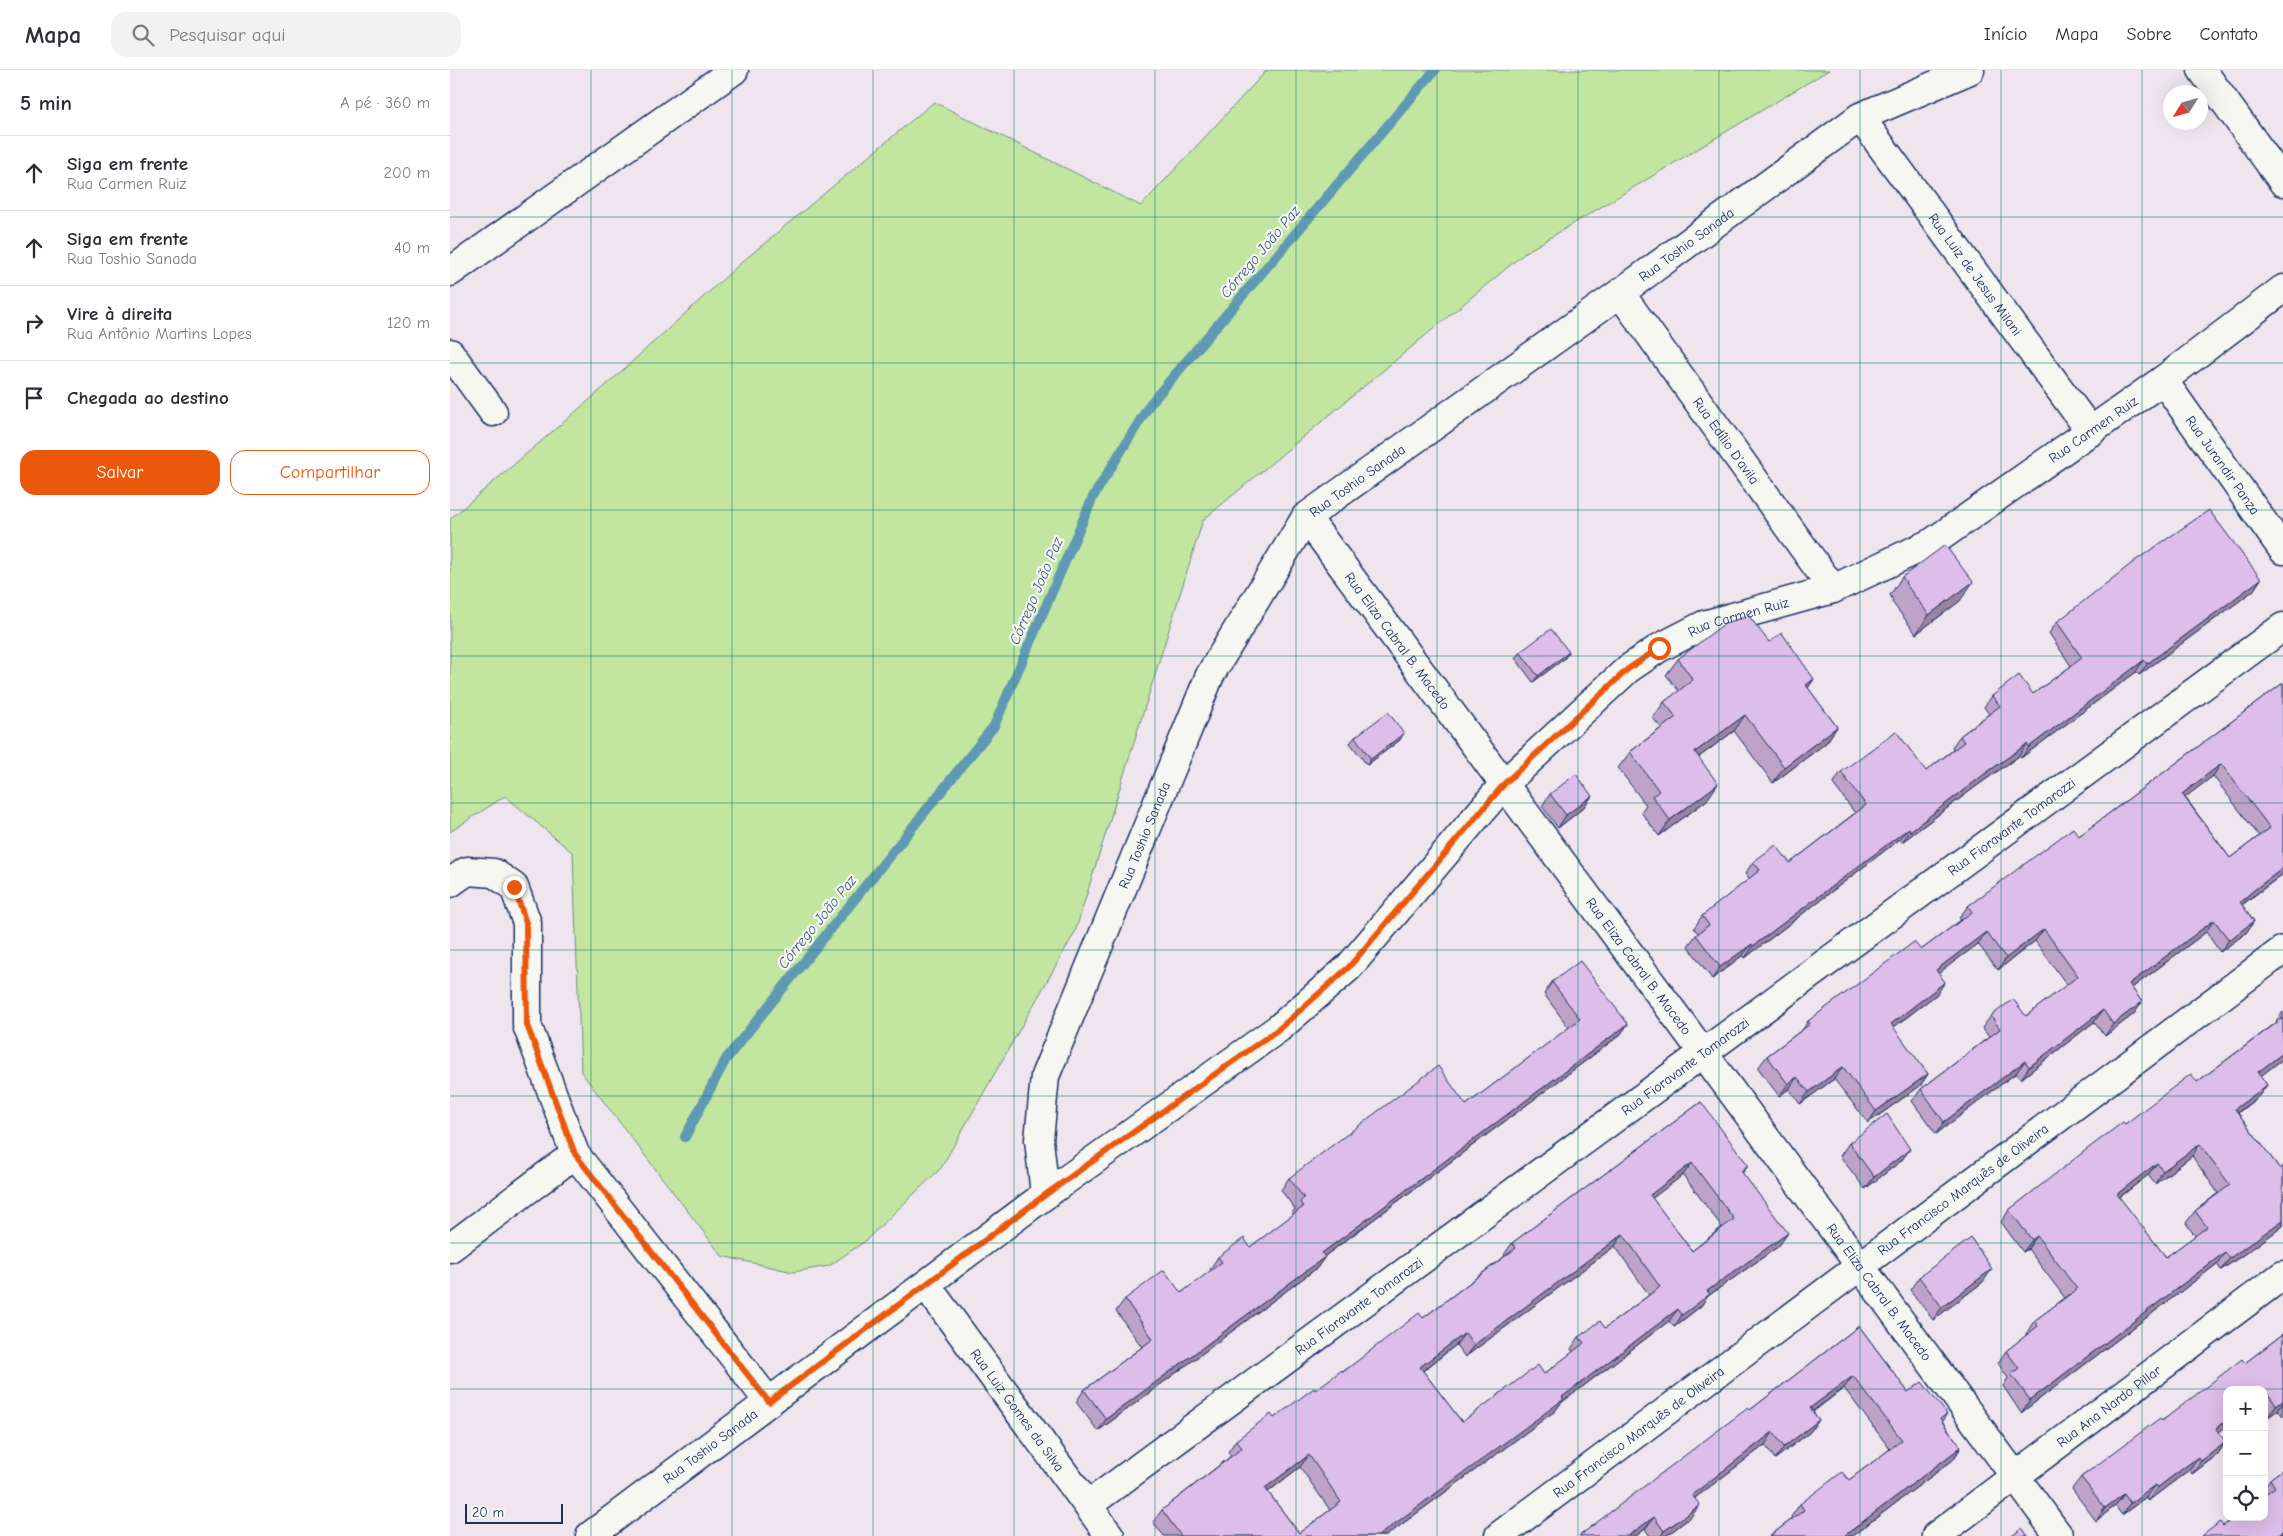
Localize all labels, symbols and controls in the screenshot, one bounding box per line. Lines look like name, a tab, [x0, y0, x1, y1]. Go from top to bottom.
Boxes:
search box	[111, 12, 461, 57]
text: Mapa	[25, 21, 81, 49]
icon: search	[129, 21, 157, 49]
text: Pesquisar aqui	[169, 24, 285, 46]
text: Início	[1984, 24, 2027, 45]
text: Mapa	[2055, 24, 2098, 45]
text: Sobre	[2126, 24, 2171, 45]
text: Contato	[2199, 24, 2258, 45]
north arrow	[2163, 85, 2208, 130]
text: 5 min	[20, 91, 72, 115]
text: A pé · 360 m	[340, 94, 430, 112]
text: Siga em frente	[67, 153, 188, 175]
icon: ahead	[20, 159, 48, 187]
text: 200 m	[384, 164, 430, 182]
text: Rua Carmen Ruiz	[67, 175, 186, 193]
water label: Córrego João Paz	[1216, 202, 1304, 302]
street label: Rua Toshio Sanada	[1636, 204, 1738, 285]
street label: Rua Luiz de Jesus Milani	[1924, 210, 2025, 339]
text: Siga em frente	[67, 228, 188, 250]
icon: ahead	[20, 234, 48, 262]
text: 40 m	[394, 239, 430, 257]
text: Rua Toshio Sanada	[67, 250, 197, 268]
text: Vire à direita	[67, 303, 172, 325]
icon: right	[20, 309, 48, 337]
text: 120 m	[387, 314, 430, 332]
text: Rua Antônio Martins Lopes	[67, 325, 252, 343]
icon: arrive	[20, 384, 48, 412]
text: Chegada ao destino	[67, 387, 229, 409]
street label: Rua Carmen Ruiz	[2046, 393, 2141, 467]
street label: Rua Edílio D'avila	[1689, 394, 1763, 488]
street label: Rua Jurandir Panza	[2182, 412, 2263, 518]
street label: Rua Toshio Sanada	[1306, 441, 1409, 521]
button: Salvar	[20, 450, 220, 495]
button: Compartilhar	[230, 450, 430, 495]
water label: Córrego João Paz	[1005, 534, 1067, 647]
street label: Rua Eliza Cabral B. Macedo	[1341, 569, 1454, 713]
street label: Rua Carmen Ruiz	[1685, 594, 1791, 641]
route start	[1648, 637, 1671, 660]
street label: Rua Fioravante Tomarozzi	[1945, 774, 2079, 879]
street label: Rua Toshio Sanada	[1115, 779, 1174, 891]
water label: Córrego João Paz	[774, 871, 861, 972]
route end	[503, 876, 526, 899]
street label: Rua Eliza Cabral B. Macedo	[1582, 894, 1695, 1038]
street label: Rua Fioravante Tomarozzi	[1618, 1014, 1753, 1119]
street label: Rua Francisco Marquês de Oliveira	[1874, 1120, 2052, 1259]
street label: Rua Eliza Cabral B. Macedo	[1823, 1220, 1935, 1364]
street label: Rua Fioravante Tomarozzi	[1292, 1254, 1426, 1359]
street label: Rua Luiz Gomes da Silva	[967, 1346, 1068, 1475]
street label: Rua Ana Nardo Pillar	[2053, 1362, 2165, 1451]
street label: Rua Francisco Marquês de Oliveira	[1550, 1363, 1728, 1502]
map controls	[2223, 1386, 2268, 1521]
button: +	[2223, 1386, 2268, 1431]
street label: Rua Toshio Sanada	[660, 1405, 761, 1487]
button: −	[2223, 1431, 2268, 1476]
button: locate	[2223, 1476, 2268, 1521]
scale bar	[465, 1501, 562, 1524]
text: 20 m	[472, 1504, 504, 1521]

